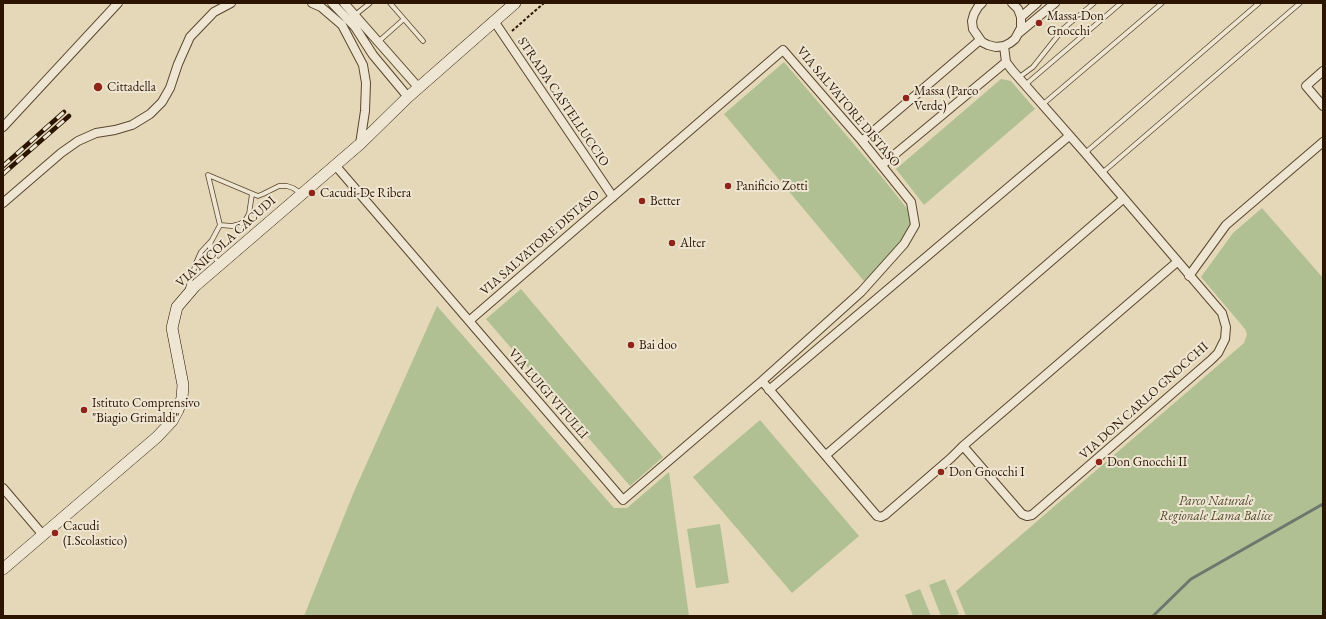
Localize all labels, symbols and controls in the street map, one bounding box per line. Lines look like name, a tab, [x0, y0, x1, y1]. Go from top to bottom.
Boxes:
place label: Massa-Don Gnocchi	[1047, 8, 1104, 39]
marker: Massa-Don Gnocchi	[1034, 18, 1044, 28]
street label: STRADA CASTELLUCCIO	[514, 34, 612, 170]
street label: VIA SALVATORE DISTASO	[793, 44, 903, 170]
place label: Cittadella	[107, 79, 156, 95]
marker: Cittadella	[92, 81, 104, 93]
place label: Massa (Parco Verde)	[914, 83, 978, 114]
marker: Massa (Parco Verde)	[901, 93, 911, 103]
place label: Panificio Zotti	[736, 178, 808, 194]
marker: Panificio Zotti	[723, 181, 733, 191]
place label: Cacudi-De Ribera	[320, 185, 411, 201]
street label: VIA SALVATORE DISTASO	[477, 187, 603, 299]
marker: Cacudi-De Ribera	[307, 188, 317, 198]
street label: VIA NICOLA CACUDI	[173, 193, 279, 291]
place label: Better	[650, 193, 680, 209]
marker: Better	[637, 196, 647, 206]
place label: Alter	[680, 235, 706, 251]
marker: Alter	[667, 238, 677, 248]
place label: Bai doo	[639, 337, 677, 353]
street label: VIA DON CARLO GNOCCHI	[1076, 339, 1212, 463]
marker: Bai doo	[626, 340, 636, 350]
street label: VIA LUIGI VITULLI	[505, 346, 591, 442]
place label: Istituto Comprensivo "Biagio Grimaldi"	[92, 395, 200, 426]
marker: Istituto Comprensivo "Biagio Grimaldi"	[79, 405, 89, 415]
place label: Don Gnocchi II	[1107, 454, 1187, 470]
marker: Don Gnocchi II	[1094, 457, 1104, 467]
place label: Don Gnocchi I	[949, 464, 1025, 480]
marker: Don Gnocchi I	[936, 467, 946, 477]
park label: Parco Naturale Regionale Lama Balice	[1159, 493, 1273, 524]
place label: Cacudi (I.Scolastico)	[63, 518, 127, 549]
marker: Cacudi (I.Scolastico)	[50, 528, 60, 538]

